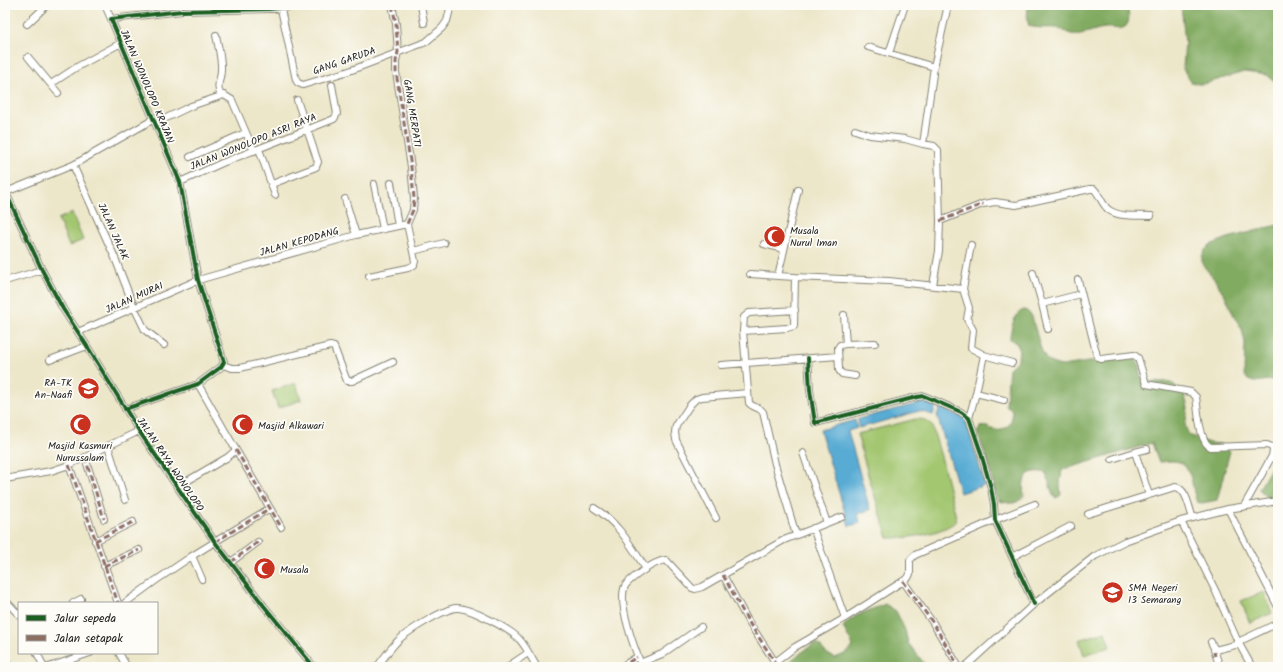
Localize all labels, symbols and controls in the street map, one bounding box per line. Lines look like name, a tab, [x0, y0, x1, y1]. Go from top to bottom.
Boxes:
street label: JALAN WONOLOPO KRAJAN	[116, 27, 178, 146]
street label: GANG GARUDA	[311, 43, 378, 79]
street label: GANG MERPATI	[399, 78, 425, 148]
street label: JALAN WONOLOPO ASRI RAYA	[188, 109, 319, 175]
street label: JALAN JALAK	[93, 200, 133, 263]
street label: JALAN KEPODANG	[258, 223, 341, 261]
mosque icon: Musala Nurul Iman	[762, 223, 788, 249]
place label: Musala Nurul Iman	[790, 223, 837, 251]
street label: JALAN MURAI	[103, 278, 166, 318]
place label: RA-TK An-Naafi	[35, 375, 73, 403]
school or university icon: RA-TK An-Naafi	[75, 375, 101, 401]
mosque icon: Masjid Kasmuri Nurussalam	[67, 412, 93, 438]
mosque icon: Masjid Alkawari	[229, 412, 255, 438]
street label: JALAN RAYA WONOLOPO	[133, 414, 208, 515]
place label: Masjid Alkawari	[258, 418, 324, 434]
place label: Masjid Kasmuri Nurussalam	[48, 438, 113, 466]
mosque icon: Musala	[251, 556, 277, 582]
place label: Musala	[280, 562, 309, 578]
school or university icon: SMA Negeri 13 Semarang	[1099, 580, 1125, 606]
place label: SMA Negeri 13 Semarang	[1128, 580, 1182, 608]
legend	[18, 602, 158, 654]
text: Jalur sepeda	[54, 609, 116, 628]
text: Jalan setapak	[54, 629, 123, 648]

